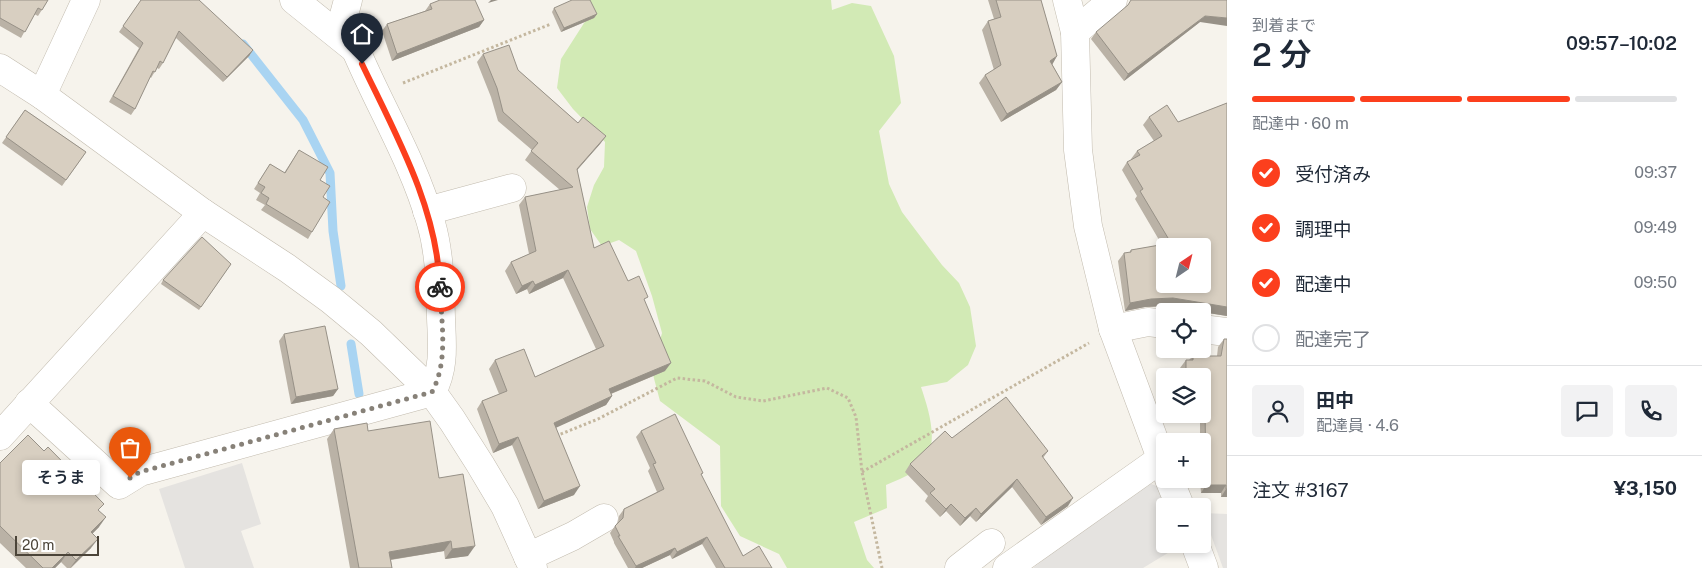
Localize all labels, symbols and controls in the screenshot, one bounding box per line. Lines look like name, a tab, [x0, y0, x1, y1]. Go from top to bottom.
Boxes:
pin	[341, 13, 383, 64]
text: 到着まで	[1252, 16, 1316, 35]
icon: home	[348, 20, 376, 48]
text: 09:57–10:02	[1566, 32, 1677, 54]
text: 2 分	[1252, 36, 1311, 73]
text: 配達中 · 60 m	[1252, 114, 1349, 133]
icon: check	[1252, 159, 1280, 187]
text: 受付済み	[1295, 163, 1371, 185]
text: 09:37	[1634, 163, 1677, 182]
icon: check	[1252, 214, 1280, 242]
text: 調理中	[1295, 218, 1352, 240]
text: 09:49	[1634, 218, 1677, 237]
north arrow	[1156, 238, 1211, 292]
map controls	[1156, 238, 1211, 553]
courier	[415, 262, 465, 312]
icon: check	[1252, 269, 1280, 297]
icon: bike	[426, 273, 454, 301]
text: 配達中	[1295, 273, 1352, 295]
text: 09:50	[1634, 273, 1677, 292]
button: locate	[1156, 303, 1211, 358]
text: 配達完了	[1295, 328, 1371, 350]
button: layers	[1156, 368, 1211, 423]
button: person	[1252, 385, 1304, 437]
button: chat	[1561, 385, 1613, 437]
button: phone	[1625, 385, 1677, 437]
text: 田中	[1316, 389, 1354, 411]
text: 配達員 · 4.6	[1316, 416, 1399, 435]
pin	[109, 427, 151, 478]
button: +	[1156, 433, 1211, 488]
icon: bag	[116, 434, 144, 462]
callout: そうま	[22, 460, 100, 496]
text: そうま	[37, 468, 85, 487]
text: ¥3,150	[1613, 477, 1677, 499]
text: 注文 #3167	[1252, 479, 1349, 501]
button: −	[1156, 498, 1211, 553]
scale bar	[15, 533, 99, 556]
text: 20 m	[22, 537, 54, 553]

